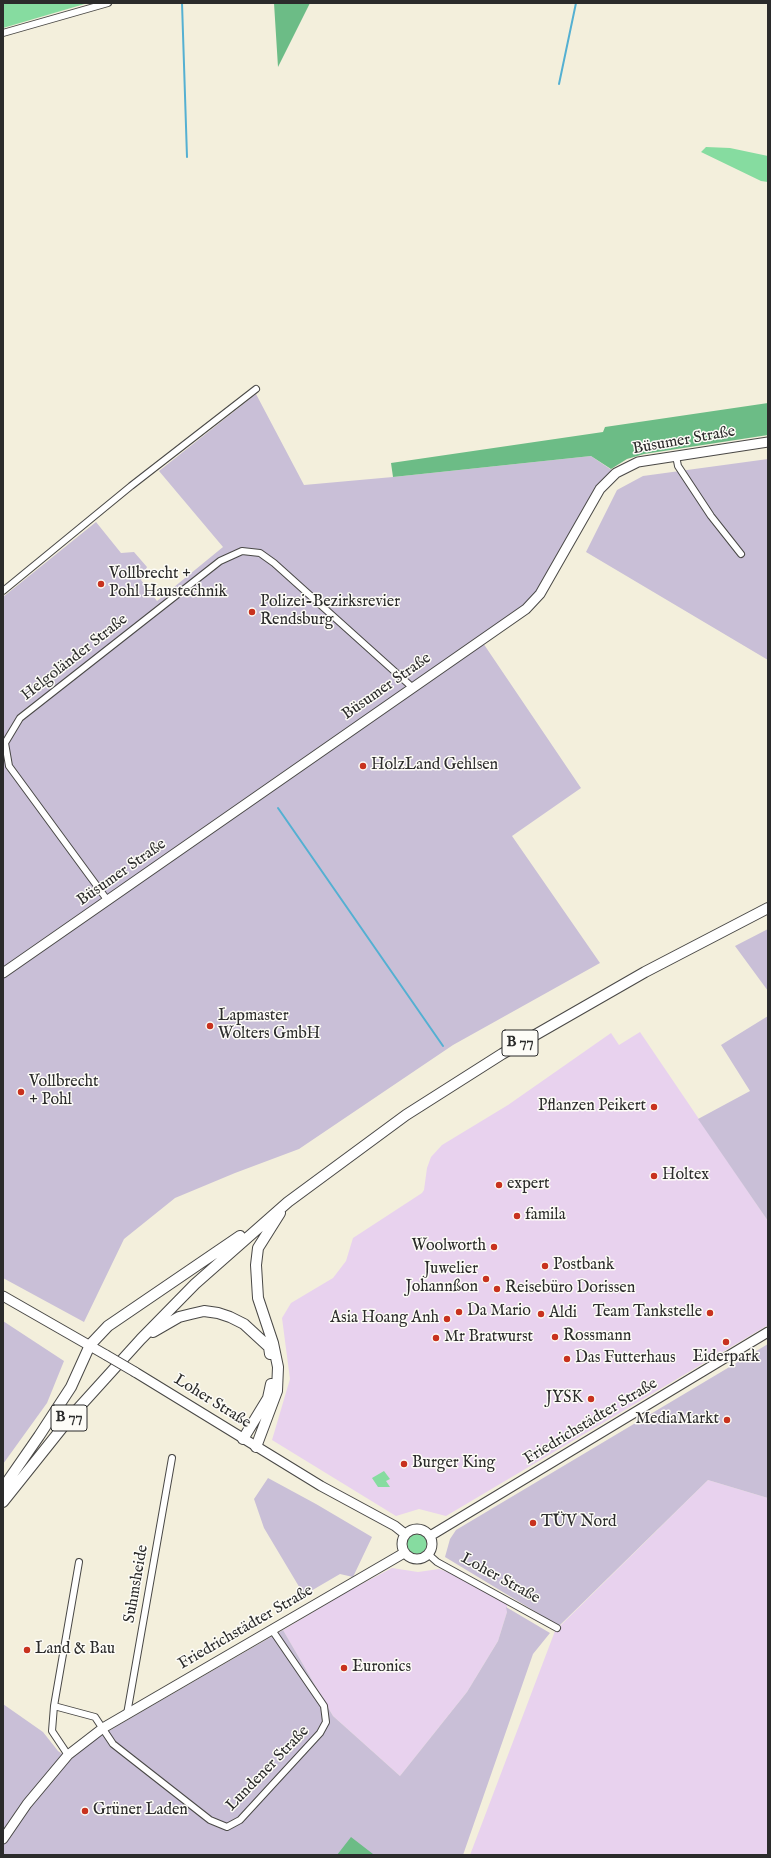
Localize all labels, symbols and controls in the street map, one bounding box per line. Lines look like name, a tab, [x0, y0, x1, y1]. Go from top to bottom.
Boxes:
street label: Büsumer Straße	[631, 423, 737, 459]
place label: Vollbrecht + Pohl Haustechnik	[109, 565, 227, 603]
marker: Vollbrecht + Pohl Haustechnik	[96, 579, 106, 589]
place label: Polizei-Bezirksrevier Rendsburg	[260, 593, 400, 631]
marker: Polizei-Bezirksrevier Rendsburg	[247, 607, 257, 617]
street label: Helgoländer Straße	[18, 611, 132, 705]
street label: Büsumer Straße	[339, 649, 435, 725]
place label: HolzLand Gehlsen	[371, 756, 498, 776]
marker: HolzLand Gehlsen	[358, 761, 368, 771]
street label: Büsumer Straße	[74, 835, 170, 911]
place label: Lapmaster Wolters GmbH	[218, 1007, 320, 1045]
marker: Lapmaster Wolters GmbH	[205, 1021, 215, 1031]
road number: B 77	[502, 1030, 538, 1056]
place label: Vollbrecht + Pohl	[29, 1073, 98, 1111]
marker: Vollbrecht + Pohl	[16, 1087, 26, 1097]
place label: Pflanzen Peikert	[538, 1097, 646, 1117]
marker: Pflanzen Peikert	[649, 1102, 659, 1112]
place label: Holtex	[662, 1166, 709, 1186]
marker: Holtex	[649, 1171, 659, 1181]
place label: expert	[507, 1175, 550, 1195]
marker: expert	[494, 1180, 504, 1190]
place label: famila	[525, 1206, 566, 1226]
marker: famila	[512, 1211, 522, 1221]
place label: Woolworth	[411, 1237, 486, 1257]
marker: Woolworth	[489, 1242, 499, 1252]
place label: Postbank	[553, 1256, 614, 1276]
place label: Juwelier Johannßon	[406, 1260, 478, 1298]
marker: Postbank	[540, 1261, 550, 1271]
marker: Juwelier Johannßon	[481, 1274, 491, 1284]
place label: Reisebüro Dorissen	[505, 1279, 635, 1299]
marker: Reisebüro Dorissen	[492, 1284, 502, 1294]
place label: Da Mario	[467, 1302, 531, 1322]
place label: Team Tankstelle	[593, 1303, 702, 1323]
place label: Aldi	[549, 1304, 577, 1324]
marker: Da Mario	[454, 1307, 464, 1317]
marker: Team Tankstelle	[705, 1308, 715, 1318]
place label: Asia Hoang Anh	[330, 1309, 439, 1329]
marker: Aldi	[536, 1309, 546, 1319]
marker: Asia Hoang Anh	[442, 1314, 452, 1324]
place label: Rossmann	[563, 1327, 631, 1347]
place label: Mr Bratwurst	[444, 1328, 533, 1348]
marker: Rossmann	[550, 1332, 560, 1342]
marker: Mr Bratwurst	[431, 1333, 441, 1343]
marker: Eiderpark	[721, 1337, 731, 1347]
place label: Eiderpark	[692, 1348, 760, 1368]
place label: Das Futterhaus	[575, 1349, 676, 1369]
marker: Das Futterhaus	[562, 1354, 572, 1364]
street label: Loher Straße	[170, 1371, 254, 1433]
street label: Friedrichstädter Straße	[521, 1375, 661, 1469]
place label: JYSK	[546, 1389, 583, 1409]
marker: JYSK	[586, 1394, 596, 1404]
road number: B 77	[51, 1405, 87, 1431]
place label: MediaMarkt	[635, 1410, 719, 1430]
marker: MediaMarkt	[722, 1415, 732, 1425]
place label: Burger King	[412, 1454, 495, 1474]
marker: Burger King	[399, 1459, 409, 1469]
place label: TÜV Nord	[541, 1513, 617, 1533]
marker: TÜV Nord	[528, 1518, 538, 1528]
street label: Suhmsheide	[121, 1543, 153, 1625]
street label: Loher Straße	[457, 1549, 543, 1609]
street label: Friedrichstädter Straße	[175, 1582, 317, 1674]
place label: Land & Bau	[35, 1640, 115, 1660]
marker: Land & Bau	[22, 1645, 32, 1655]
place label: Euronics	[352, 1658, 411, 1678]
marker: Euronics	[339, 1663, 349, 1673]
street label: Lundener Straße	[222, 1722, 314, 1816]
place label: Grüner Laden	[93, 1801, 188, 1821]
marker: Grüner Laden	[80, 1806, 90, 1816]

